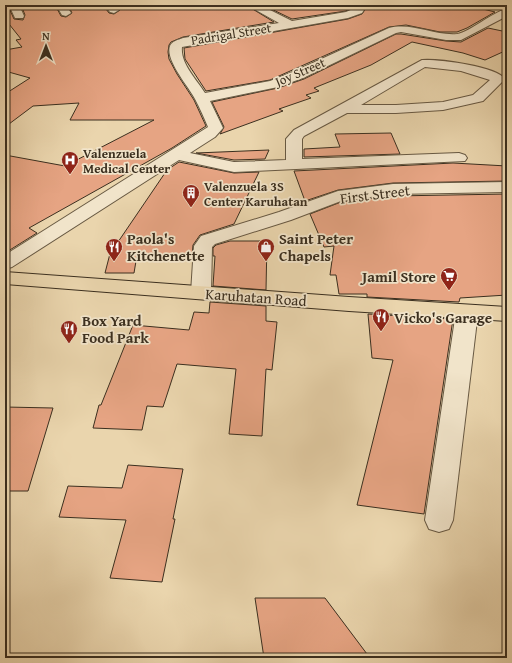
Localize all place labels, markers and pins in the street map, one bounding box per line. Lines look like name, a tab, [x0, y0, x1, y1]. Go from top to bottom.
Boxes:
place label: Valenzuela Medical Center	[83, 144, 170, 178]
hospital icon: Valenzuela Medical Center	[60, 150, 80, 175]
place label: Valenzuela 3S Center Karuhatan	[204, 177, 308, 211]
building icon: Valenzuela 3S Center Karuhatan	[181, 183, 201, 208]
place label: Paola's Kitchenette	[127, 228, 205, 266]
place label: Saint Peter Chapels	[279, 228, 353, 266]
restaurant icon: Paola's Kitchenette	[104, 237, 124, 262]
shop icon: Saint Peter Chapels	[256, 237, 276, 262]
place label: Jamil Store	[359, 266, 436, 287]
supermarket icon: Jamil Store	[439, 266, 459, 291]
restaurant icon: Vicko's Garage	[371, 307, 391, 332]
place label: Vicko's Garage	[394, 307, 492, 328]
place label: Box Yard Food Park	[82, 310, 149, 348]
restaurant icon: Box Yard Food Park	[59, 319, 79, 344]

